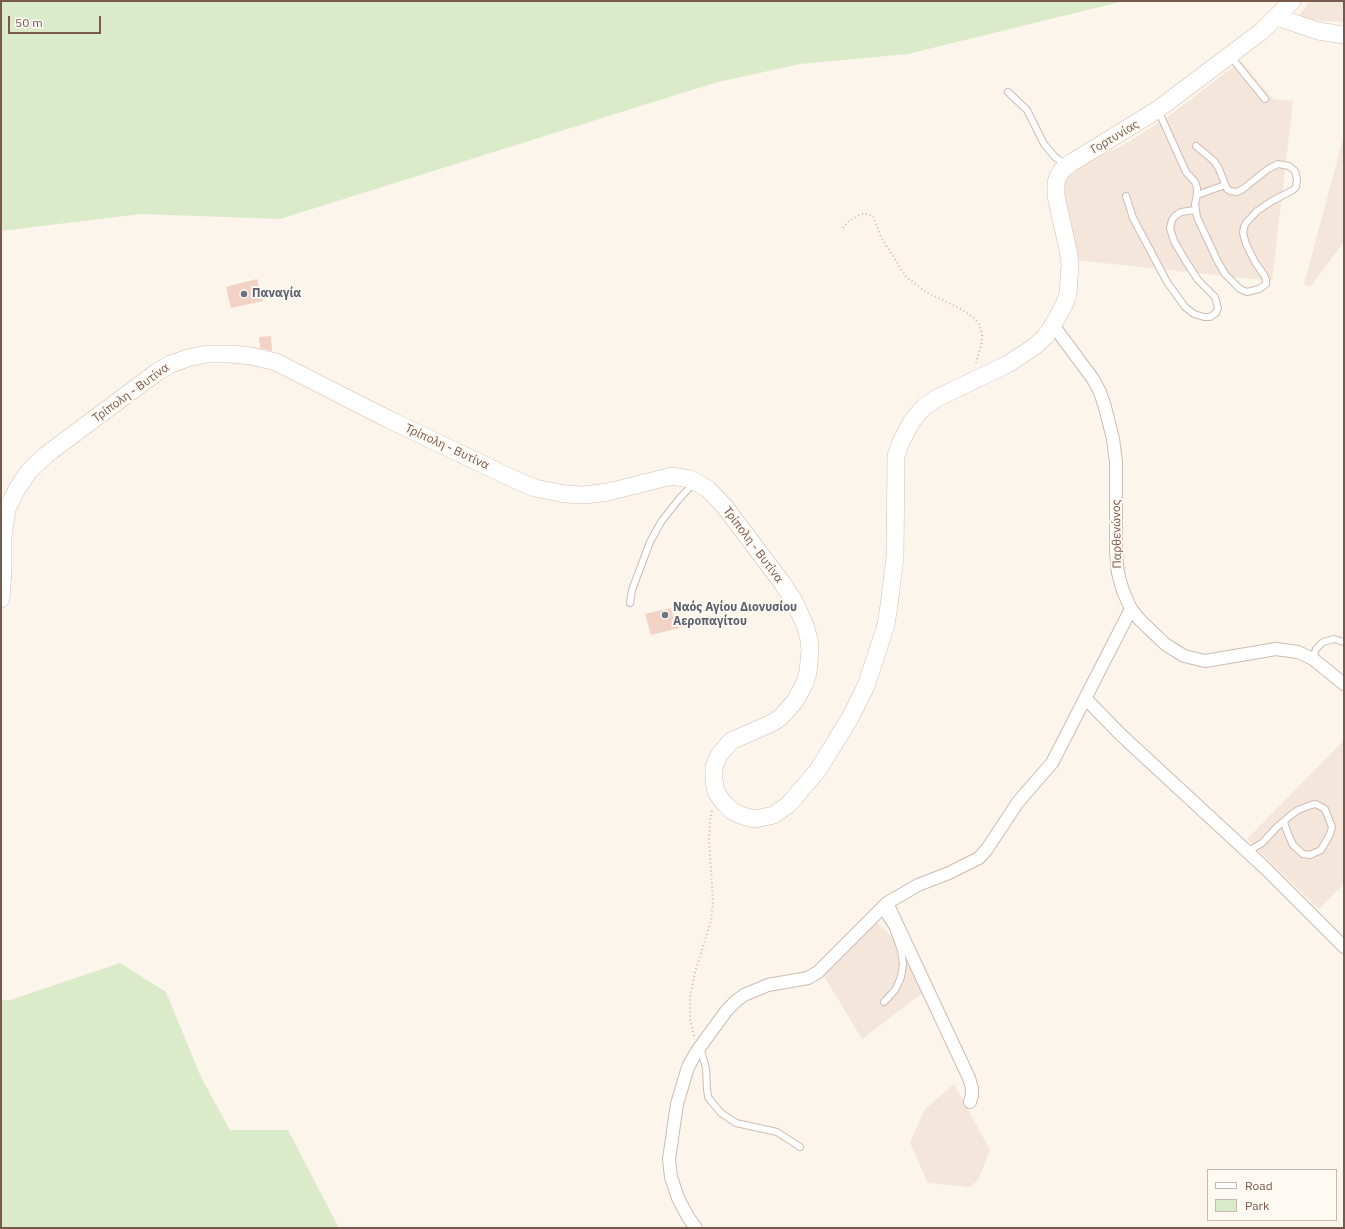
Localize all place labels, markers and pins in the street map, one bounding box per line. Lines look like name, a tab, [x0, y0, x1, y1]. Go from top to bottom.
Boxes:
place label: Παναγία	[252, 287, 301, 301]
marker: Παναγία	[239, 289, 249, 299]
place label: Ναός Αγίου Διονυσίου Αεροπαγίτου	[673, 601, 797, 629]
marker: Ναός Αγίου Διονυσίου Αεροπαγίτου	[660, 610, 670, 620]

